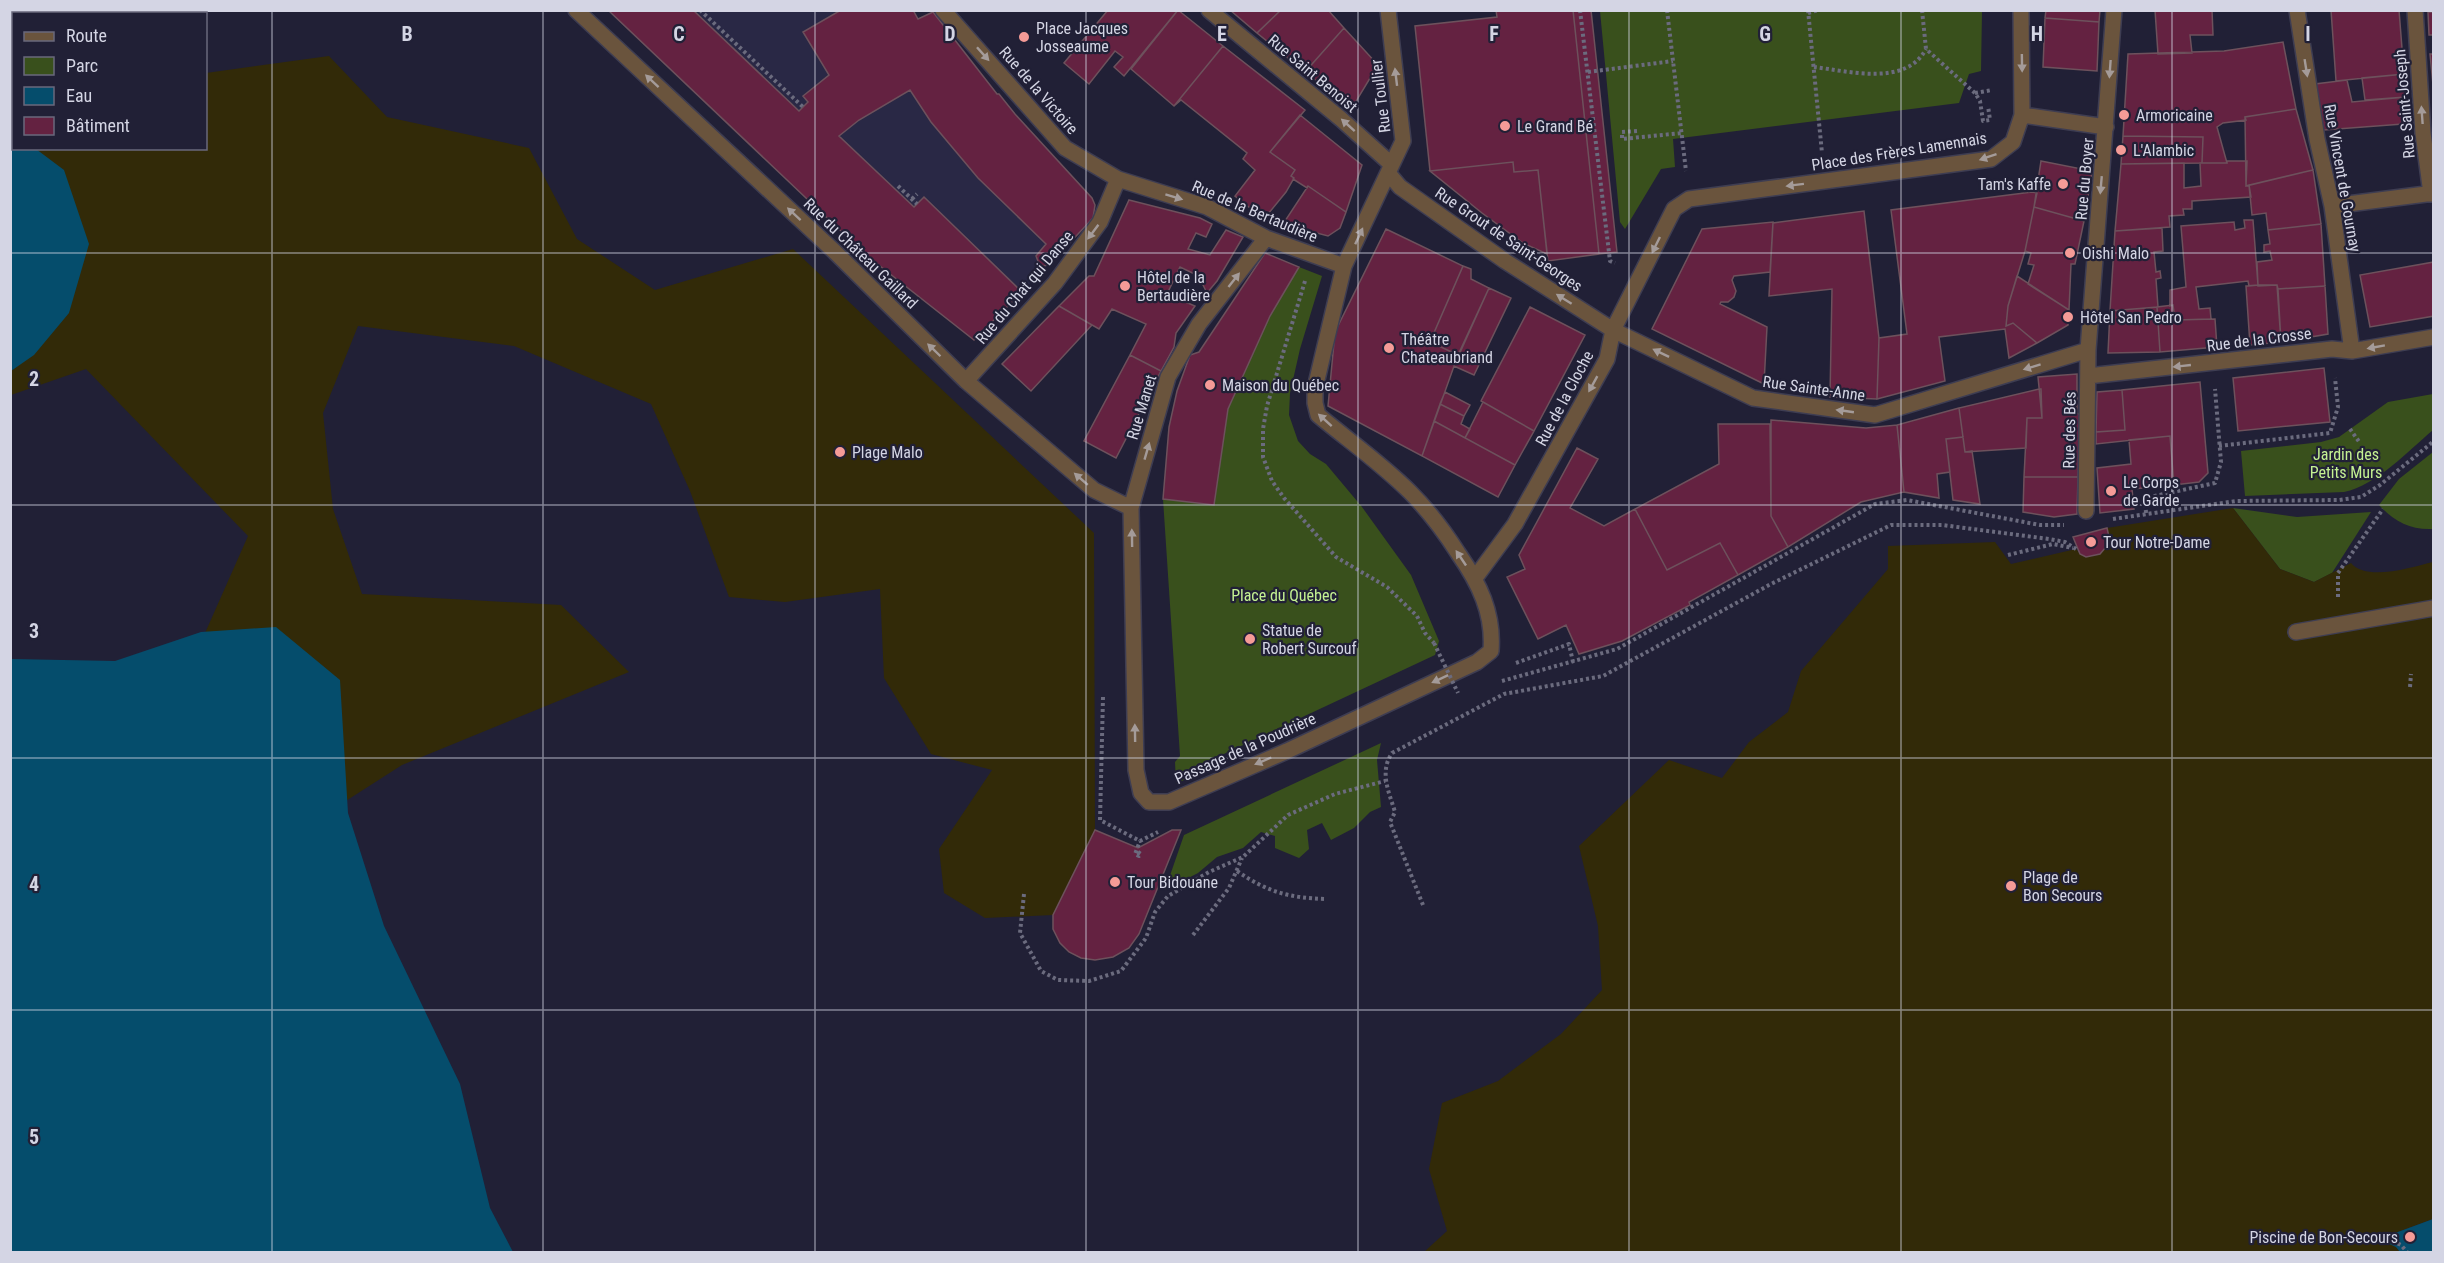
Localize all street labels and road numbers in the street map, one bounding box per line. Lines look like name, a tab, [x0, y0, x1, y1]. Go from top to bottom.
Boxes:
street label: Rue Saint Benoist	[1264, 30, 1361, 116]
street label: Rue de la Victoire	[995, 43, 1082, 138]
street label: Rue Saint-Joseph	[2390, 49, 2419, 159]
street label: Rue Toullier	[1367, 58, 1394, 134]
street label: Rue Vincent de Gournay	[2320, 103, 2365, 254]
street label: Place des Frères Lamennais	[1810, 128, 1988, 175]
street label: Rue du Boyer	[2071, 137, 2098, 221]
street label: Rue de la Bertaudière	[1189, 176, 1320, 246]
street label: Rue Grout de Saint-Georges	[1432, 183, 1586, 296]
street label: Rue du Château Gaillard	[800, 194, 922, 313]
street label: Rue du Chat qui Danse	[971, 227, 1077, 348]
street label: Rue de la Crosse	[2206, 324, 2313, 355]
street label: Rue de la Cloche	[1531, 347, 1597, 449]
street label: Rue Manet	[1123, 372, 1160, 442]
street label: Rue Sainte-Anne	[1762, 372, 1866, 405]
street label: Rue des Bés	[2059, 391, 2080, 469]
street label: Passage de la Poudrière	[1172, 709, 1319, 788]

